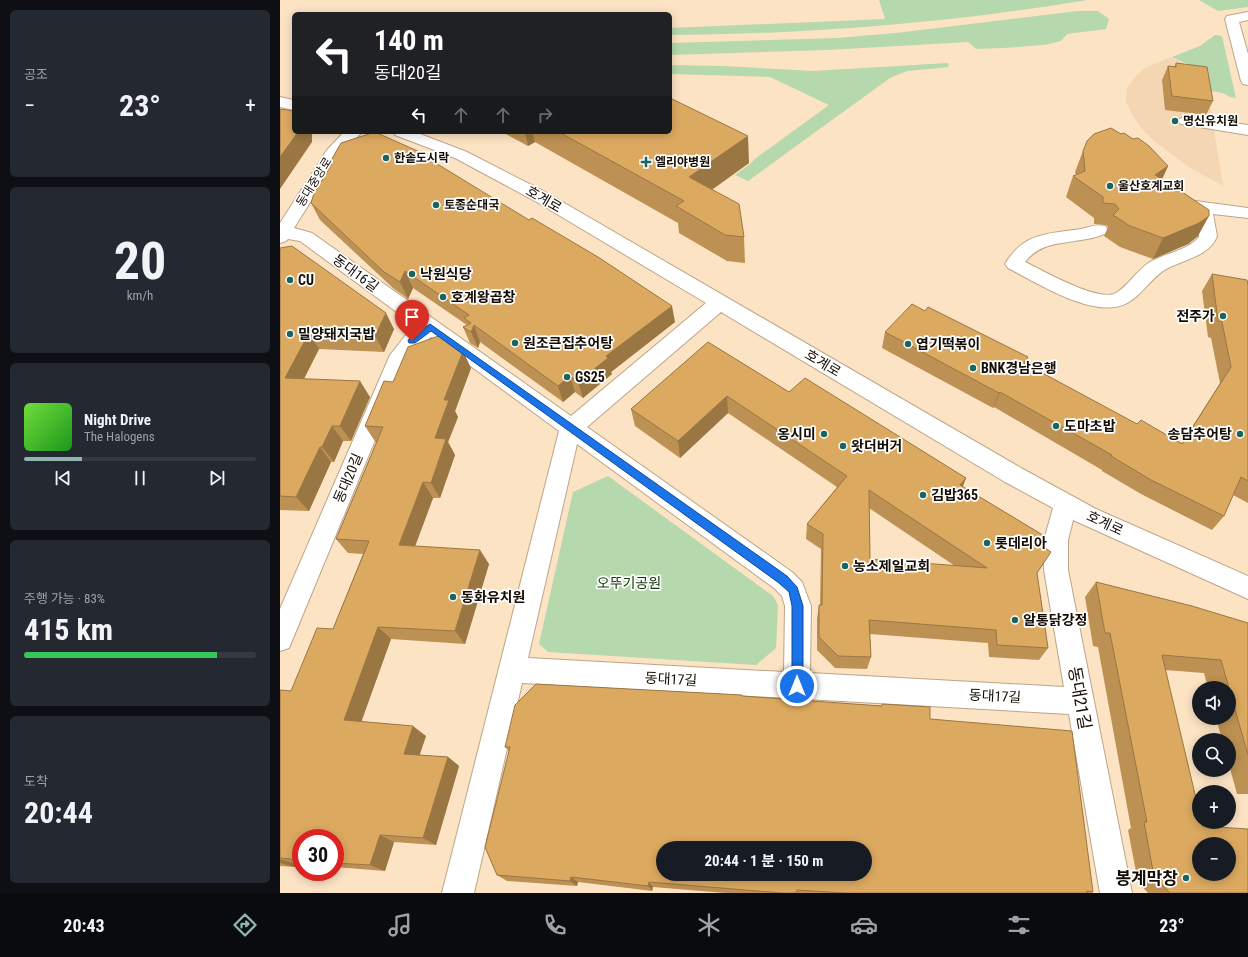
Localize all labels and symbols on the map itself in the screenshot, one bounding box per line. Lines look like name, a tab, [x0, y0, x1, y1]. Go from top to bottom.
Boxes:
place label: 명신유치원	[1183, 114, 1238, 128]
marker: 명신유치원	[1170, 116, 1180, 126]
place label: 한솥도시락	[394, 151, 449, 165]
marker: 한솥도시락	[381, 153, 391, 163]
street label: 동대중앙로	[293, 155, 335, 209]
place label: 엘리야병원	[655, 155, 710, 169]
marker: 엘리야병원	[640, 156, 652, 168]
place label: 울산호계교회	[1118, 179, 1184, 193]
marker: 울산호계교회	[1105, 181, 1115, 191]
street label: 호계로	[523, 182, 565, 216]
place label: 토종순대국	[444, 198, 499, 212]
marker: 토종순대국	[431, 200, 441, 210]
street label: 동대16길	[330, 251, 382, 295]
place label: 낙원식당	[420, 266, 472, 282]
marker: 낙원식당	[407, 269, 417, 279]
place label: CU	[298, 272, 314, 288]
marker: CU	[285, 275, 295, 285]
place label: 호계왕곱창	[451, 289, 516, 305]
marker: 호계왕곱창	[438, 292, 448, 302]
pin	[395, 300, 429, 341]
place label: 전주가	[1176, 308, 1215, 324]
marker: 전주가	[1218, 311, 1228, 321]
place label: 밀양돼지국밥	[298, 326, 375, 342]
marker: 밀양돼지국밥	[285, 329, 295, 339]
place label: 원조큰집추어탕	[523, 335, 613, 351]
place label: 엽기떡볶이	[916, 336, 980, 352]
marker: 원조큰집추어탕	[510, 338, 520, 348]
marker: 엽기떡볶이	[903, 339, 913, 349]
street label: 호계로	[802, 346, 844, 380]
place label: BNK경남은행	[981, 360, 1057, 376]
marker: BNK경남은행	[968, 363, 978, 373]
place label: GS25	[575, 369, 605, 385]
marker: GS25	[562, 372, 572, 382]
place label: 도마초밥	[1064, 418, 1116, 434]
marker: 도마초밥	[1051, 421, 1061, 431]
place label: 옹시미	[777, 426, 816, 442]
place label: 송담추어탕	[1168, 426, 1232, 442]
marker: 옹시미	[819, 429, 829, 439]
marker: 송담추어탕	[1235, 429, 1245, 439]
place label: 왓더버거	[851, 438, 903, 454]
marker: 왓더버거	[838, 441, 848, 451]
street label: 동대20길	[330, 451, 366, 505]
place label: 김밥365	[931, 487, 978, 503]
marker: 김밥365	[918, 490, 928, 500]
street label: 호계로	[1084, 508, 1126, 538]
place label: 롯데리아	[995, 535, 1047, 551]
marker: 롯데리아	[982, 538, 992, 548]
place label: 농소제일교회	[853, 558, 930, 574]
marker: 농소제일교회	[840, 561, 850, 571]
park label: 오뚜기공원	[597, 575, 661, 591]
place label: 동화유치원	[461, 589, 525, 605]
marker: 동화유치원	[448, 592, 458, 602]
place label: 알통닭강정	[1023, 612, 1087, 628]
marker: 알통닭강정	[1010, 615, 1020, 625]
position arrow	[776, 665, 818, 707]
street label: 동대21길	[1065, 665, 1095, 731]
street label: 동대17길	[644, 670, 698, 688]
street label: 동대17길	[968, 687, 1022, 705]
speed limit sign: 30	[292, 829, 344, 881]
place label: 봉계막창	[1115, 868, 1178, 888]
marker: 봉계막창	[1181, 873, 1191, 883]

